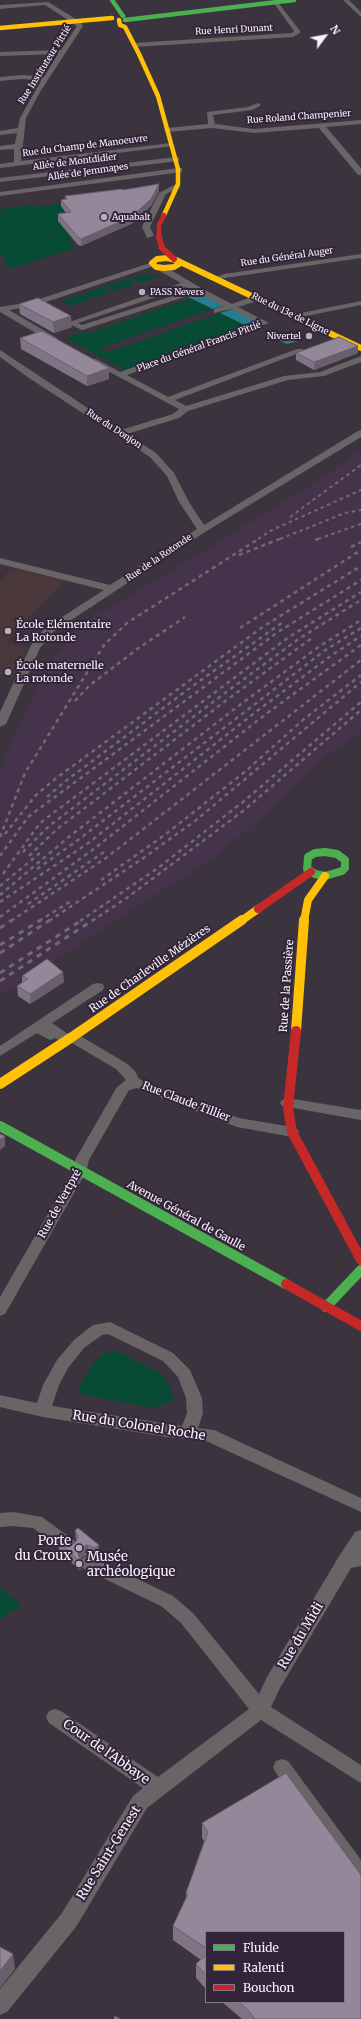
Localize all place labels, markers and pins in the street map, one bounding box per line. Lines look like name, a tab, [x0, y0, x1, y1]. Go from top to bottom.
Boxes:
marker: Aquabalt	[99, 212, 109, 222]
place label: Aquabalt	[112, 212, 151, 222]
marker: PASS Nevers	[137, 287, 147, 297]
place label: PASS Nevers	[150, 287, 204, 297]
place label: Nivertel	[267, 331, 301, 341]
marker: Nivertel	[304, 331, 314, 341]
place label: École Elémentaire La Rotonde	[16, 618, 111, 644]
marker: École Elémentaire La Rotonde	[3, 626, 13, 636]
place label: École maternelle La rotonde	[16, 659, 104, 685]
marker: École maternelle La rotonde	[3, 667, 13, 677]
place label: Porte du Croux	[15, 1533, 71, 1564]
marker: Porte du Croux	[74, 1543, 84, 1553]
place label: Musée archéologique	[87, 1549, 175, 1580]
marker: Musée archéologique	[74, 1559, 84, 1569]

